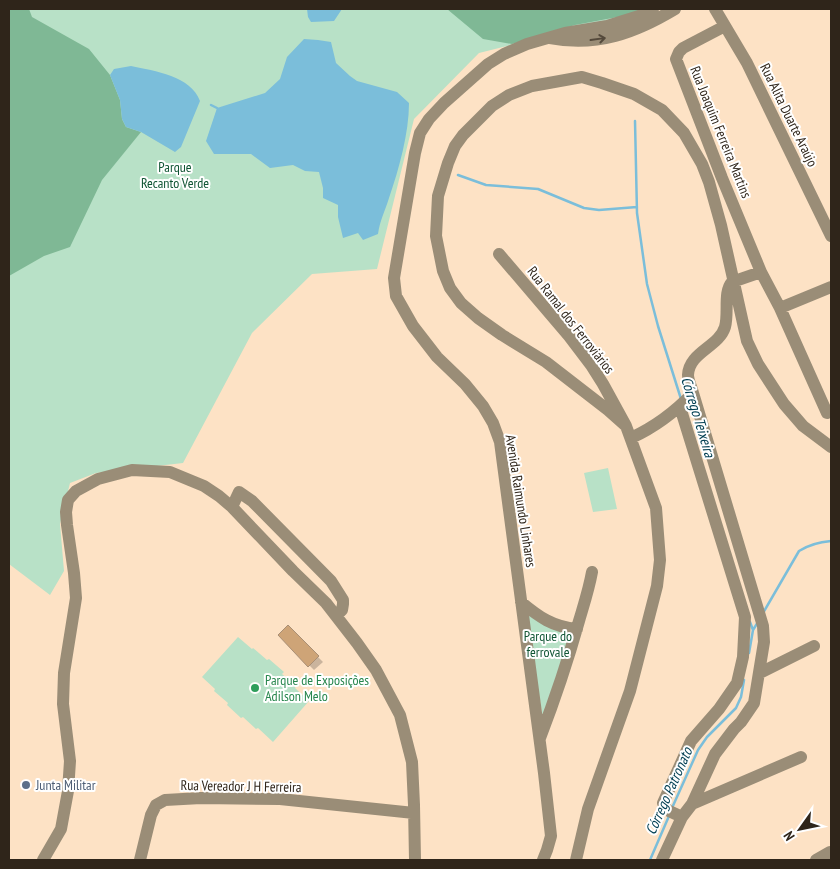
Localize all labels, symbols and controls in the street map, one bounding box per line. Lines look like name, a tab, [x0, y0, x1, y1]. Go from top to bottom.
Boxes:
one-way arrow	[590, 34, 606, 44]
street label: Rua Alita Duarte Araújo	[756, 60, 822, 170]
street label: Rua Joaquim Ferreira Martins	[686, 63, 756, 201]
park label: Parque Recanto Verde	[141, 158, 209, 192]
street label: Rua Ramal dos Ferroviários	[523, 263, 619, 377]
water label: Córrego Teixeira	[677, 374, 720, 460]
street label: Avenida Raimundo Linhares	[502, 433, 540, 569]
park label: Parque do ferrovale	[524, 627, 572, 661]
place label: Parque de Exposições Adilson Melo	[265, 671, 369, 705]
marker: Parque de Exposições Adilson Melo	[249, 682, 261, 694]
water label: Córrego Patronato	[641, 743, 697, 837]
place label: Junta Militar	[35, 776, 96, 794]
street label: Rua Vereador J H Ferreira	[180, 776, 302, 796]
marker: Junta Militar	[20, 779, 32, 791]
north arrow	[775, 804, 825, 854]
text: N	[779, 828, 799, 844]

